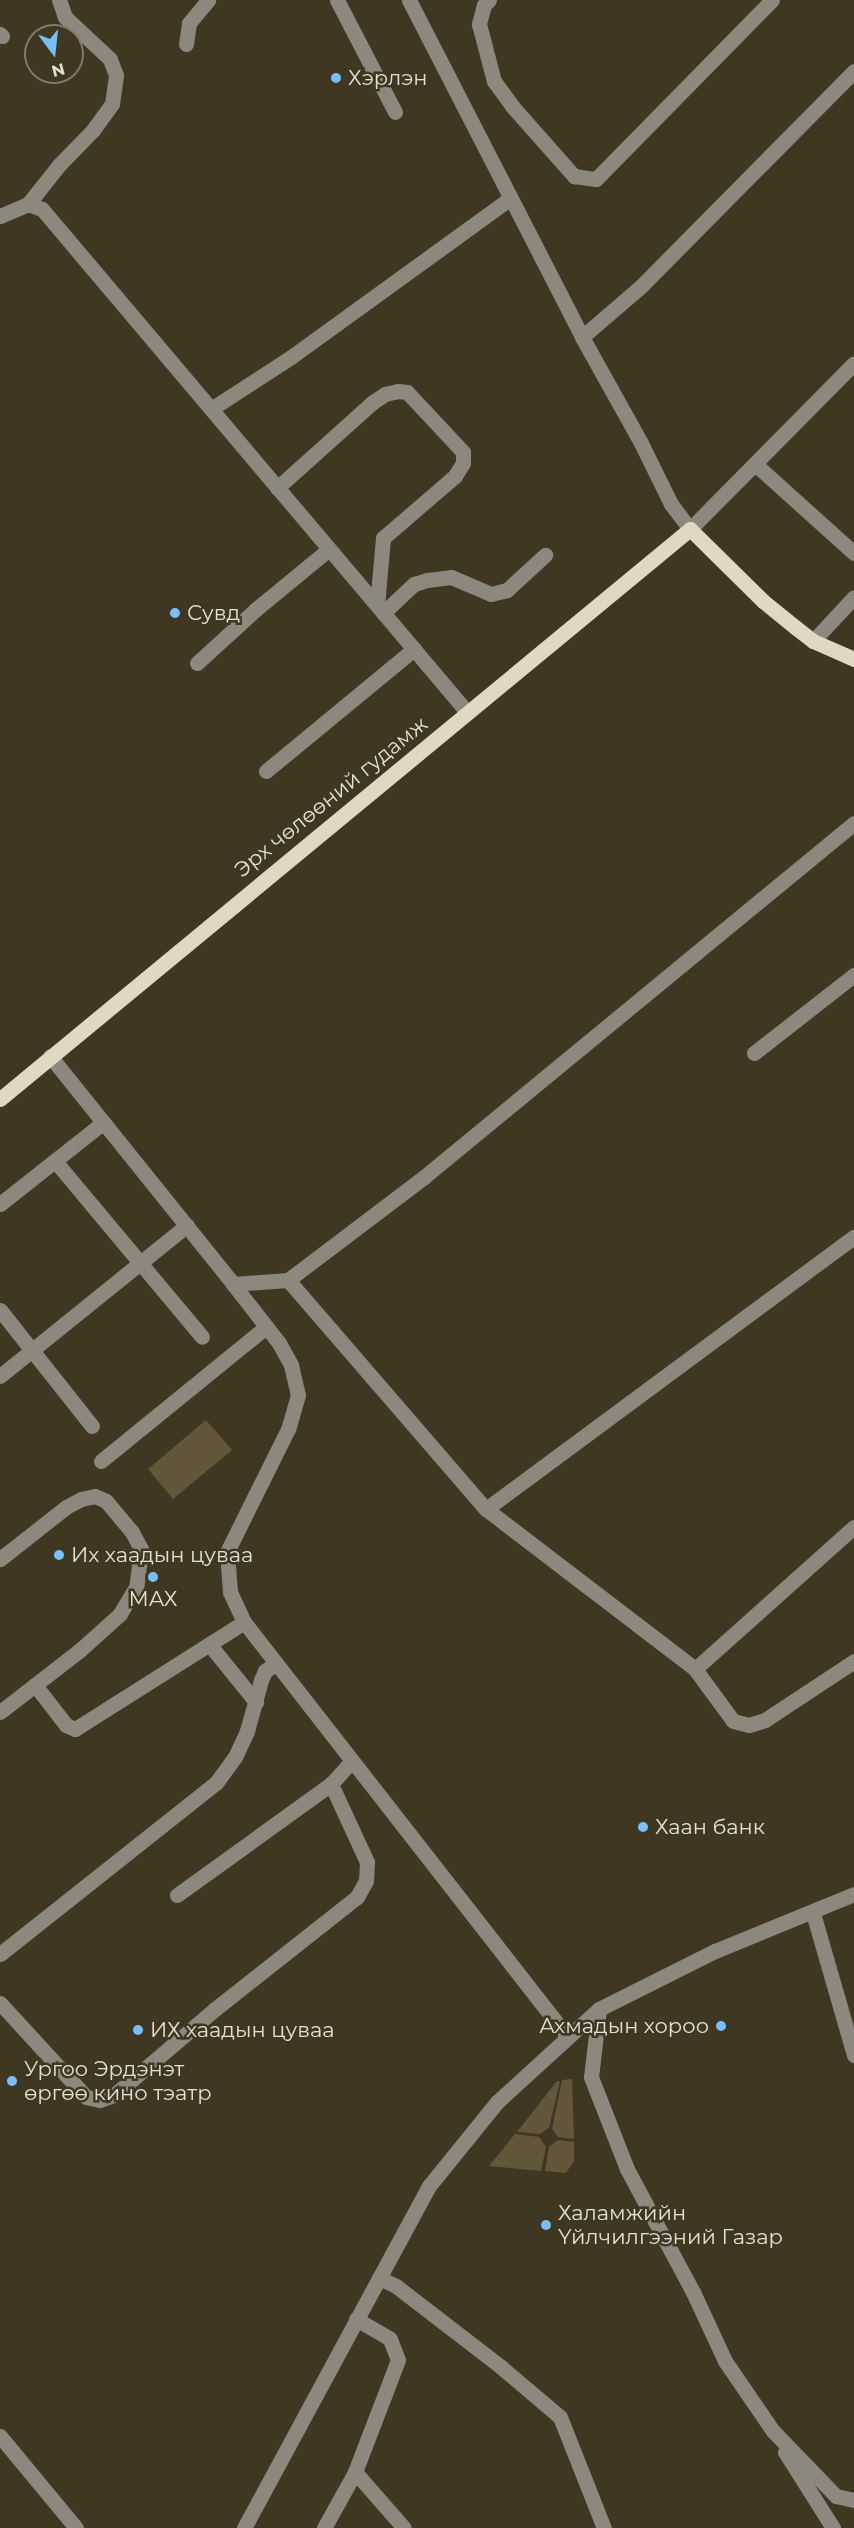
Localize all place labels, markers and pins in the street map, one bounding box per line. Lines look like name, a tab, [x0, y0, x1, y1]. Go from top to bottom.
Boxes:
place label: Хэрлэн	[348, 65, 427, 91]
marker: Хэрлэн	[329, 71, 343, 85]
place label: Сувд	[187, 600, 240, 626]
marker: Сувд	[168, 606, 182, 620]
place label: Их хаадын цуваа	[71, 1542, 253, 1568]
marker: Их хаадын цуваа	[52, 1548, 66, 1562]
marker: МАХ	[146, 1570, 160, 1584]
place label: МАХ	[129, 1586, 177, 1612]
place label: Хаан банк	[655, 1814, 765, 1840]
marker: Хаан банк	[636, 1820, 650, 1834]
place label: Ахмадын хороо	[539, 2013, 709, 2039]
place label: ИХ хаадын цуваа	[150, 2017, 335, 2043]
marker: Ахмадын хороо	[714, 2019, 728, 2033]
marker: ИХ хаадын цуваа	[131, 2023, 145, 2037]
place label: Ургоо Эрдэнэт өргөө кино тэатр	[24, 2056, 212, 2106]
marker: Ургоо Эрдэнэт өргөө кино тэатр	[5, 2074, 19, 2088]
place label: Халамжийн Үйлчилгээний Газар	[558, 2200, 783, 2250]
marker: Халамжийн Үйлчилгээний Газар	[539, 2218, 553, 2232]

